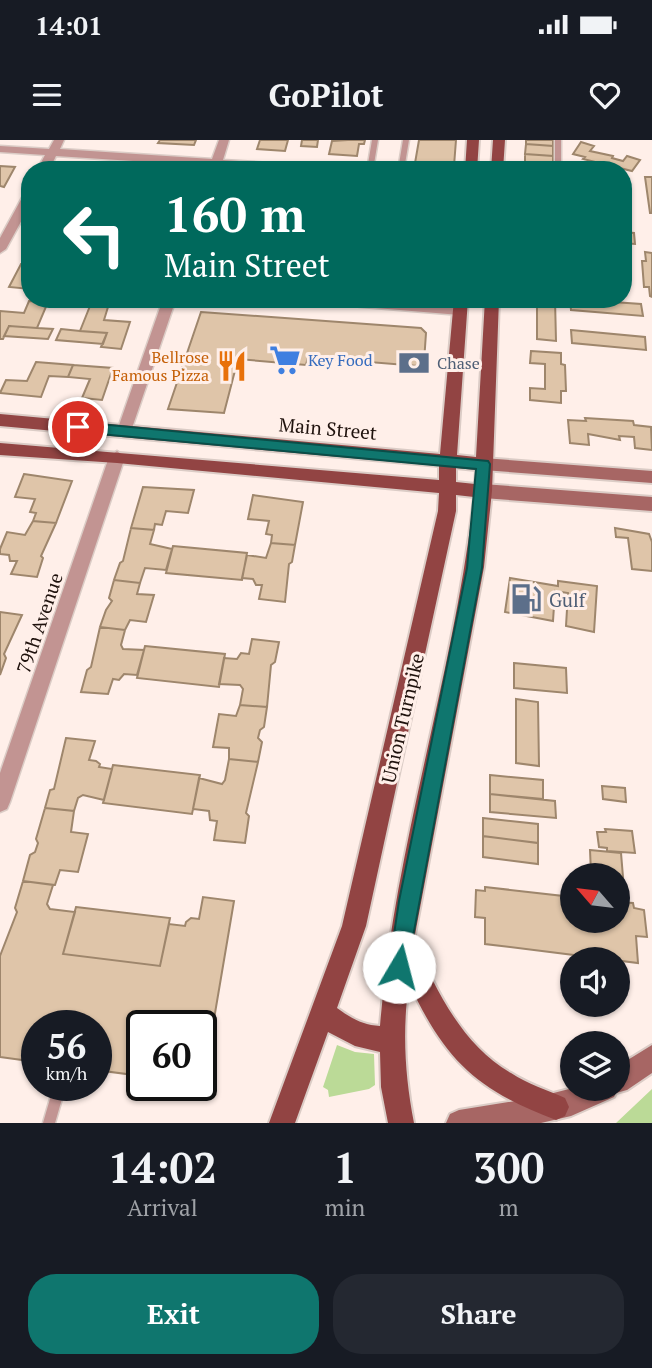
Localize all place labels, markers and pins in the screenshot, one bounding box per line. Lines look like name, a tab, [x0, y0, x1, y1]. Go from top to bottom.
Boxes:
supermarket icon: Key Food	[268, 343, 302, 377]
place label: Bellrose Famous Pizza	[112, 346, 209, 386]
bank icon: Chase	[397, 346, 431, 380]
restaurant icon: Bellrose Famous Pizza	[215, 349, 249, 383]
place label: Key Food	[308, 349, 373, 371]
place label: Chase	[437, 352, 480, 374]
pin	[48, 397, 108, 457]
fuel station icon: Gulf	[509, 582, 543, 616]
place label: Gulf	[549, 587, 587, 612]

